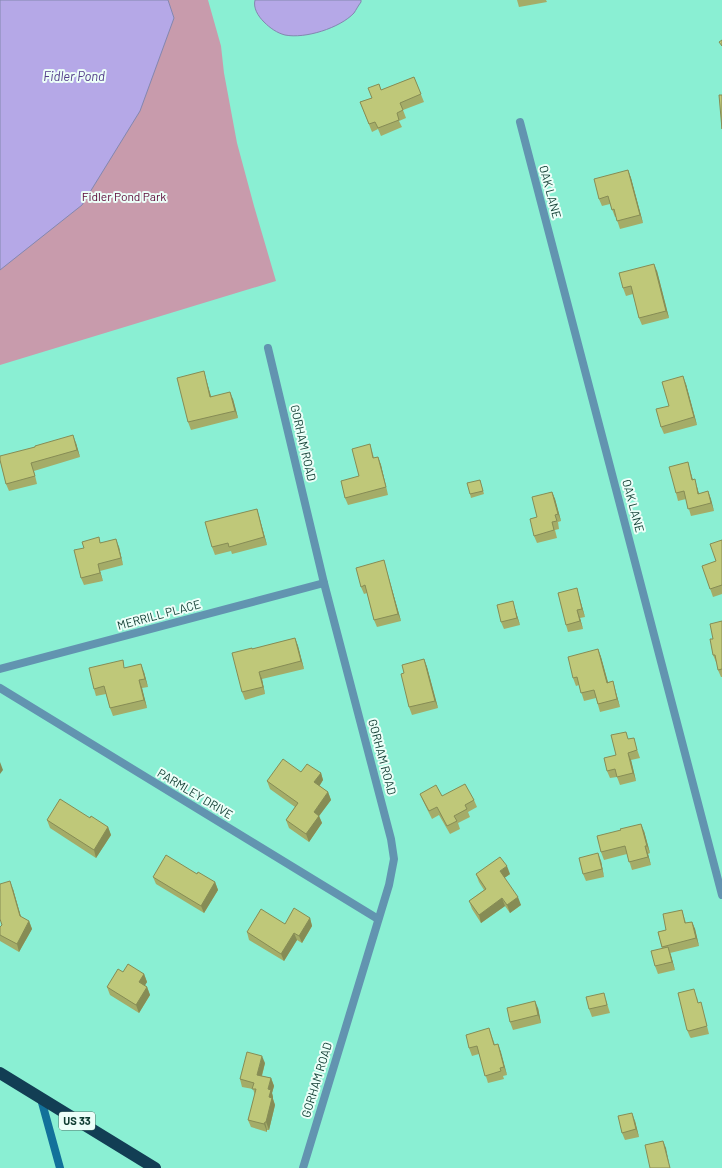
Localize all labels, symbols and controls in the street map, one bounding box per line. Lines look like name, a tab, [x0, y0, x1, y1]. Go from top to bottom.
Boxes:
water label: Fidler Pond	[43, 68, 105, 84]
street label: OAK LANE	[537, 164, 565, 220]
park label: Fidler Pond Park	[82, 189, 166, 203]
street label: GORHAM ROAD	[288, 403, 320, 482]
street label: OAK LANE	[620, 478, 648, 534]
street label: MERRILL PLACE	[116, 596, 202, 632]
street label: GORHAM ROAD	[366, 717, 400, 796]
street label: PARMLEY DRIVE	[155, 765, 236, 821]
street label: GORHAM ROAD	[298, 1040, 334, 1119]
road number: US 33	[59, 1112, 95, 1130]

